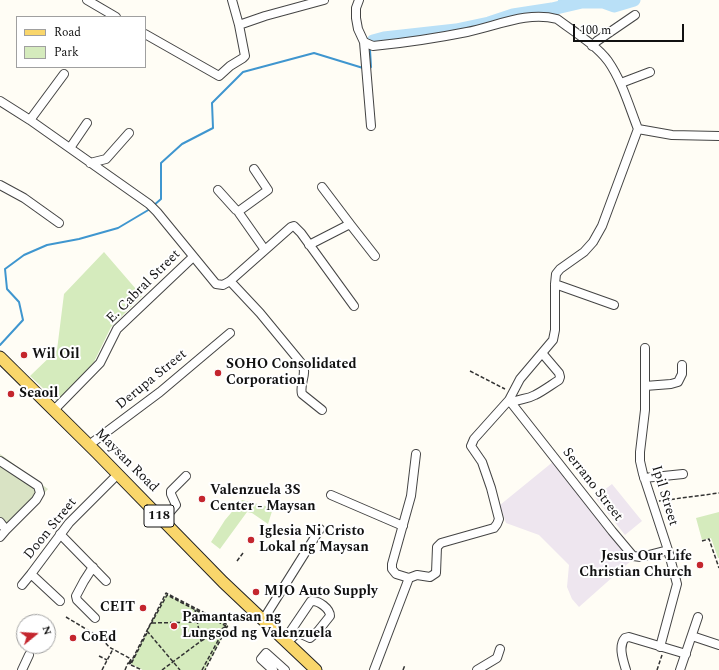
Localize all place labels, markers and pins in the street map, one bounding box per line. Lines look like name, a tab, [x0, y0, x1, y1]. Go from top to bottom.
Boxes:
place label: Wil Oil	[32, 347, 79, 363]
marker: Wil Oil	[19, 350, 29, 360]
place label: SOHO Consolidated Corporation	[226, 357, 357, 390]
marker: SOHO Consolidated Corporation	[213, 368, 223, 378]
place label: Seaoil	[19, 386, 58, 402]
marker: Seaoil	[6, 389, 16, 399]
place label: Valenzuela 3S Center - Maysan	[210, 483, 316, 516]
marker: Valenzuela 3S Center - Maysan	[197, 494, 207, 504]
place label: Iglesia Ni Cristo Lokal ng Maysan	[259, 524, 369, 556]
marker: Iglesia Ni Cristo Lokal ng Maysan	[246, 535, 256, 545]
place label: Jesus Our Life Christian Church	[579, 549, 692, 582]
marker: Jesus Our Life Christian Church	[695, 560, 705, 570]
place label: MJO Auto Supply	[264, 584, 378, 600]
marker: MJO Auto Supply	[251, 587, 261, 597]
place label: CEIT	[100, 600, 135, 616]
marker: CEIT	[138, 603, 148, 613]
place label: Pamantasan ng Lungsod ng Valenzuela	[182, 610, 332, 642]
marker: Pamantasan ng Lungsod ng Valenzuela	[169, 621, 179, 631]
place label: CoEd	[81, 630, 116, 646]
marker: CoEd	[68, 633, 78, 643]

